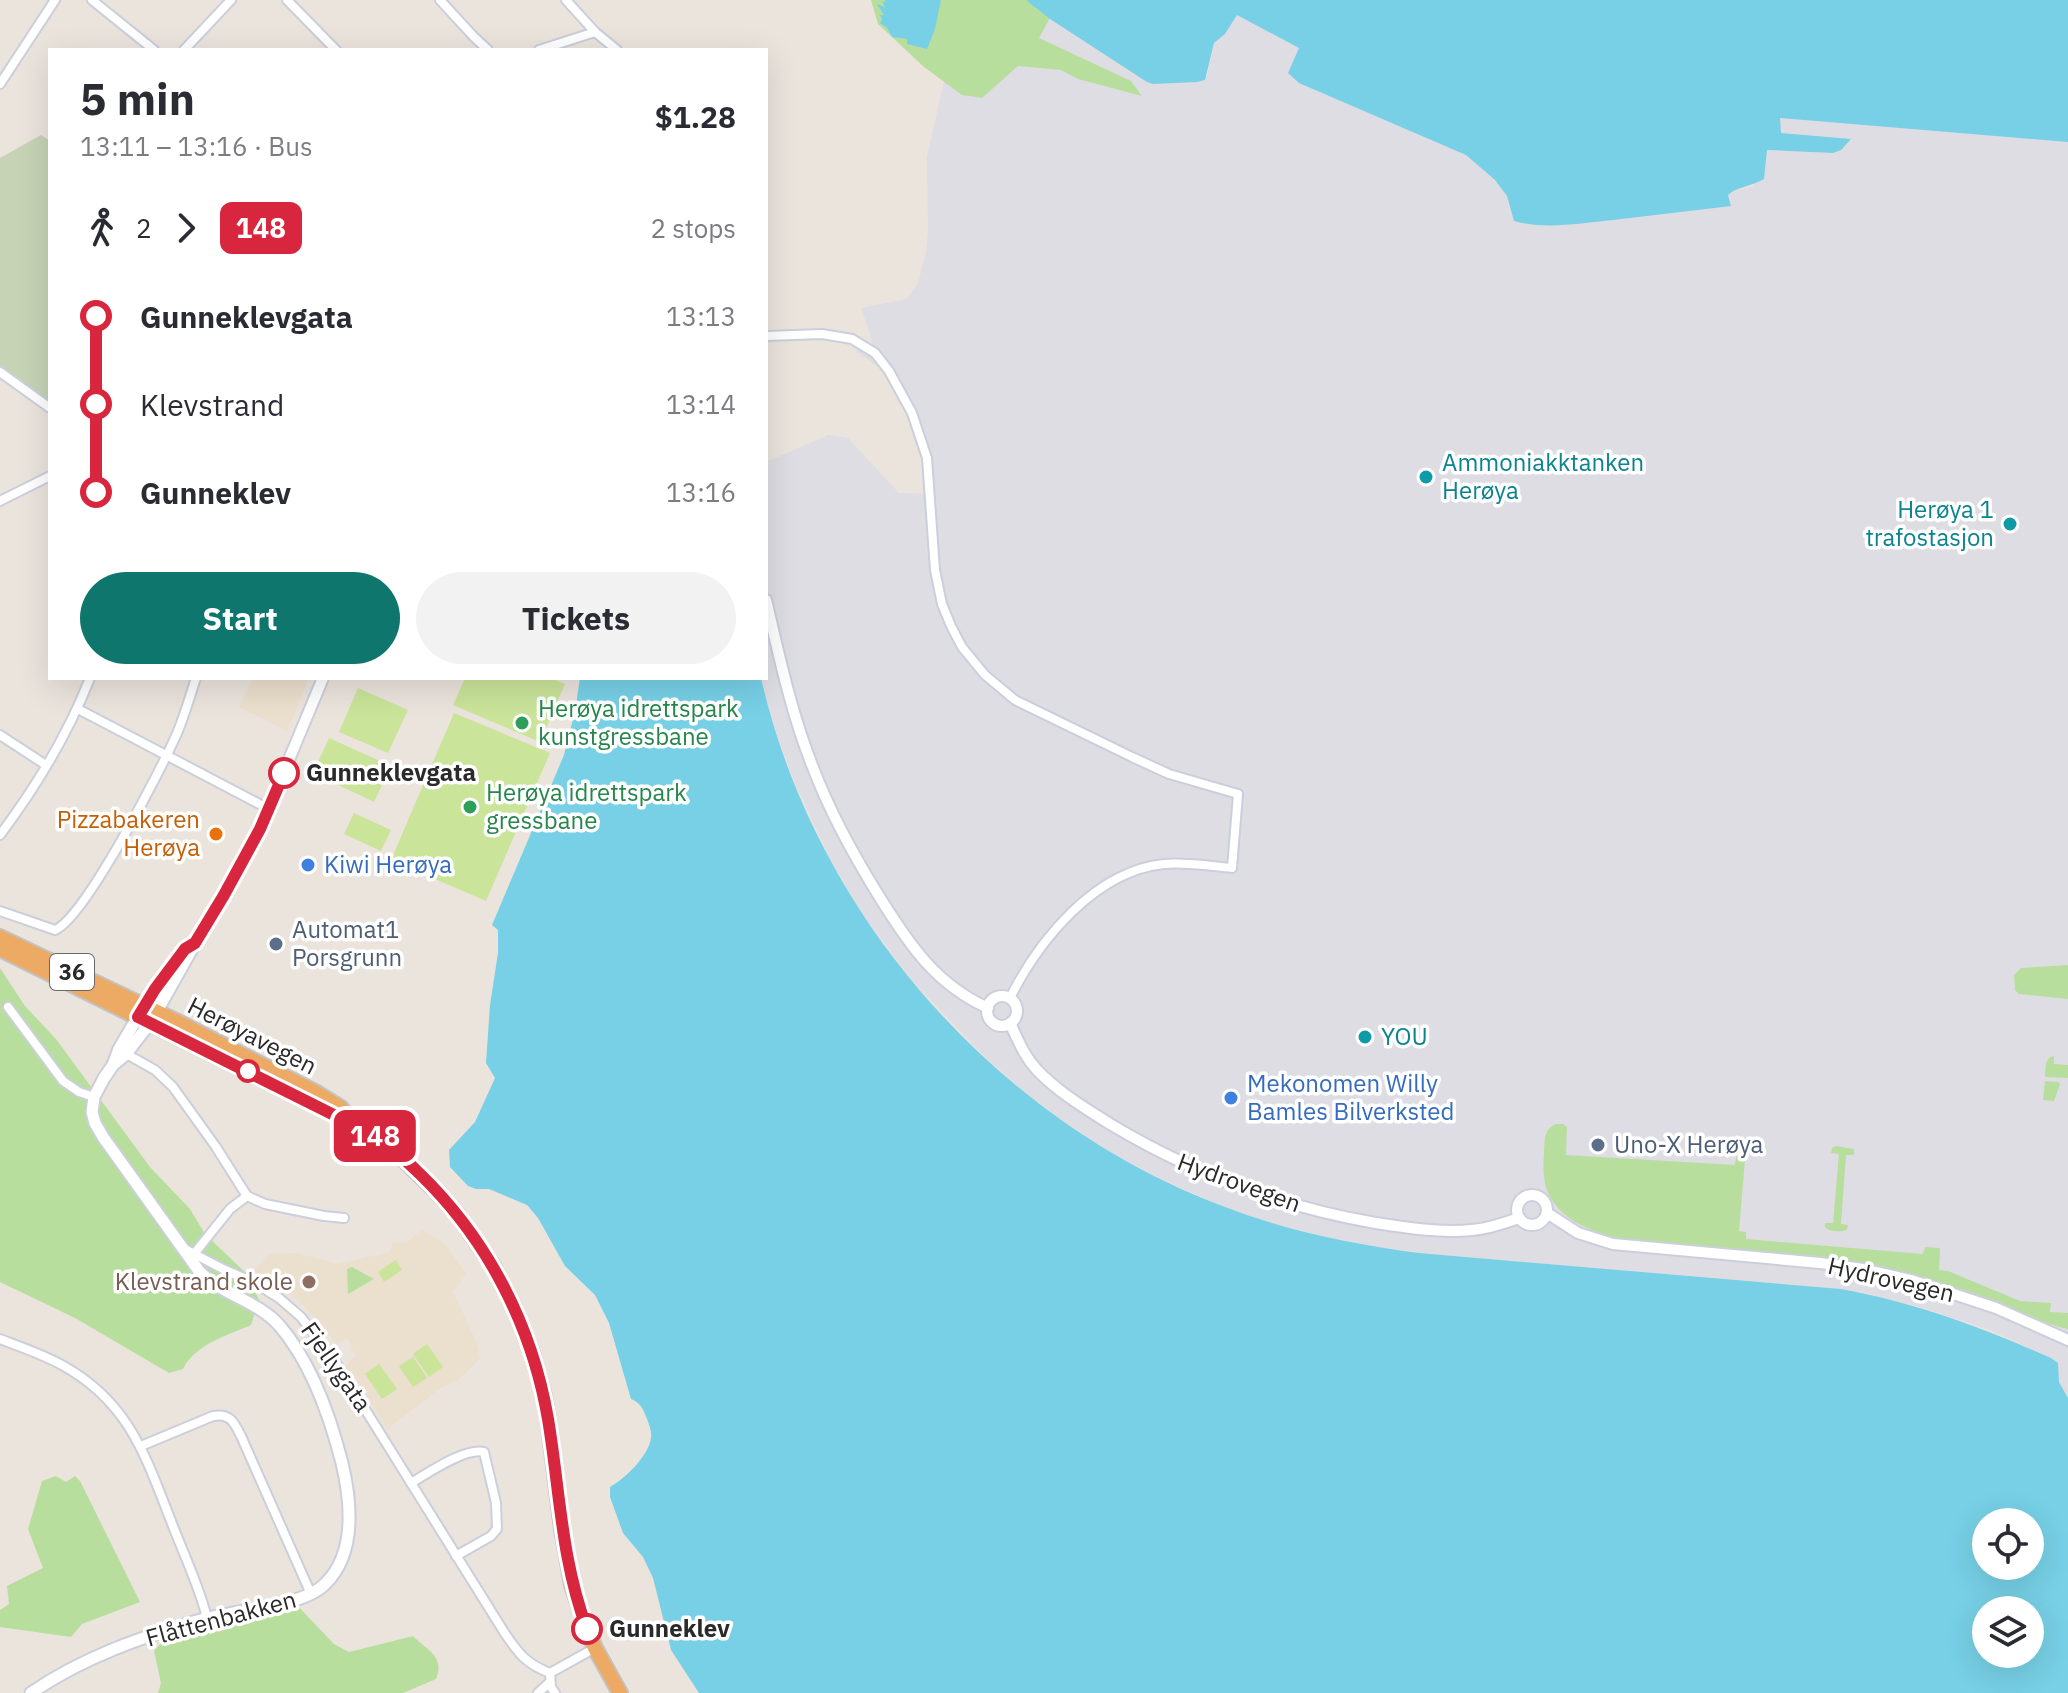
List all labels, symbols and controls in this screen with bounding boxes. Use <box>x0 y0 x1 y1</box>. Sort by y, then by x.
text: 5 min <box>80 70 195 127</box>
text: $1.28 <box>655 97 736 136</box>
text: 13:11 – 13:16 · Bus <box>80 129 313 163</box>
icon: walk <box>80 206 124 250</box>
icon: forward <box>164 206 208 250</box>
text: 148 <box>236 209 286 246</box>
text: 2 <box>136 211 152 245</box>
text: 2 stops <box>650 211 736 245</box>
text: Gunneklevgata <box>140 297 353 336</box>
text: 13:13 <box>666 299 736 333</box>
text: Klevstrand <box>140 385 284 424</box>
text: 13:14 <box>666 387 736 421</box>
place label: Ammoniakktanken Herøya <box>1442 446 1644 506</box>
marker: Ammoniakktanken Herøya <box>1417 468 1435 486</box>
text: Gunneklev <box>140 473 291 512</box>
text: 13:16 <box>666 475 736 509</box>
place label: Herøya 1 trafostasjon <box>1865 493 1994 553</box>
marker: Herøya 1 trafostasjon <box>2001 515 2019 533</box>
button: Start <box>80 572 400 664</box>
button: Tickets <box>416 572 736 664</box>
place label: Herøya idrettspark kunstgressbane <box>538 692 739 752</box>
marker: Herøya idrettspark kunstgressbane <box>513 714 531 732</box>
place label: Gunneklevgata <box>306 756 476 788</box>
marker: Gunneklevgata <box>269 758 299 788</box>
place label: Herøya idrettspark gressbane <box>486 776 687 836</box>
marker: Herøya idrettspark gressbane <box>461 798 479 816</box>
place label: Pizzabakeren Herøya <box>57 803 200 863</box>
marker: Pizzabakeren Herøya <box>207 825 225 843</box>
place label: Kiwi Herøya <box>324 848 452 880</box>
marker: Kiwi Herøya <box>299 856 317 874</box>
place label: Automat1 Porsgrunn <box>292 913 402 973</box>
marker: Automat1 Porsgrunn <box>267 935 285 953</box>
road number: 36 <box>50 954 94 990</box>
street label: Herøyavegen <box>182 989 322 1081</box>
place label: YOU <box>1381 1020 1428 1052</box>
marker: YOU <box>1356 1028 1374 1046</box>
unlabelled marker <box>237 1060 259 1082</box>
place label: Mekonomen Willy Bamles Bilverksted <box>1247 1067 1454 1127</box>
marker: Mekonomen Willy Bamles Bilverksted <box>1222 1089 1240 1107</box>
line badge: 148 <box>329 1110 421 1162</box>
text: 148 <box>350 1117 400 1154</box>
place label: Uno-X Herøya <box>1614 1128 1764 1160</box>
marker: Uno-X Herøya <box>1589 1136 1607 1154</box>
street label: Hydrovegen <box>1173 1145 1305 1219</box>
street label: Hydrovegen <box>1825 1249 1958 1309</box>
place label: Klevstrand skole <box>115 1265 293 1297</box>
marker: Klevstrand skole <box>300 1273 318 1291</box>
street label: Fjellygata <box>294 1315 380 1418</box>
map controls <box>1972 1508 2044 1668</box>
button: locate <box>1972 1508 2044 1580</box>
street label: Flåttenbakken <box>142 1583 300 1653</box>
button: layers <box>1972 1596 2044 1668</box>
place label: Gunneklev <box>609 1612 730 1644</box>
marker: Gunneklev <box>572 1614 602 1644</box>

